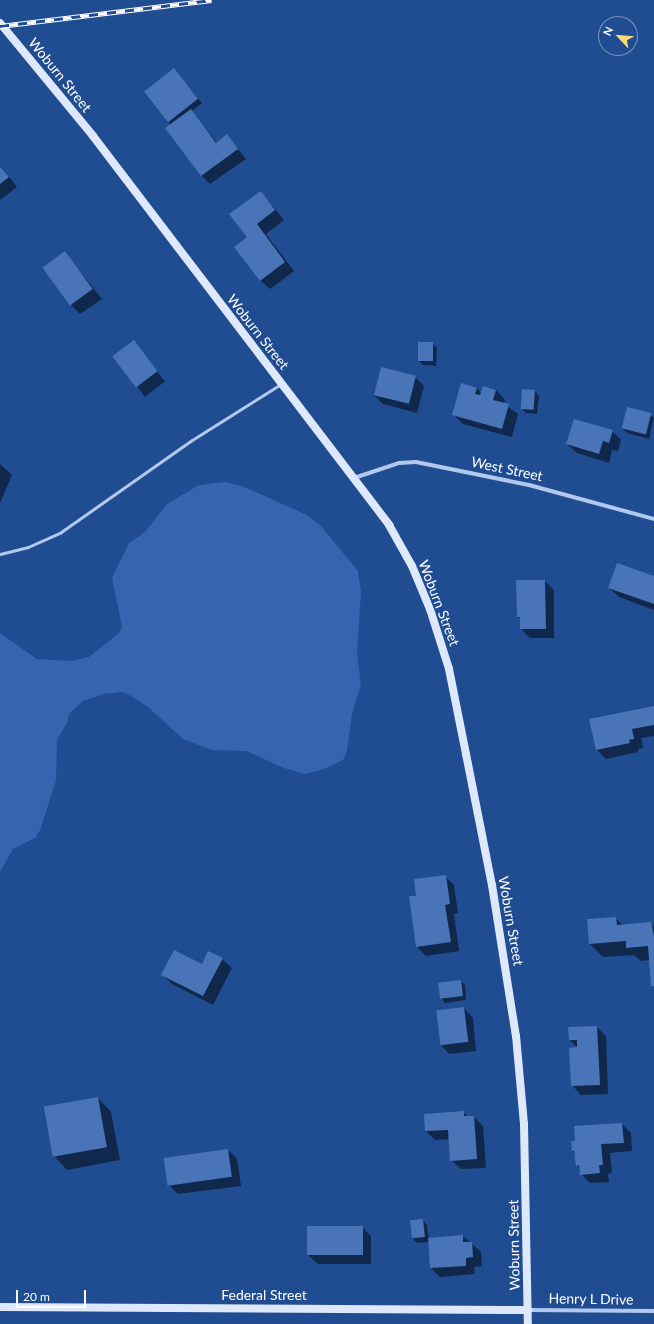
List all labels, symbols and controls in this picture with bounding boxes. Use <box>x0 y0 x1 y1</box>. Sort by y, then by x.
north arrow <box>598 16 638 56</box>
text: N <box>600 24 615 38</box>
street label: Woburn Street <box>25 34 95 116</box>
street label: Woburn Street <box>223 291 293 373</box>
street label: West Street <box>470 453 544 485</box>
street label: Woburn Street <box>415 558 463 648</box>
street label: Woburn Street <box>495 875 527 967</box>
street label: Woburn Street <box>505 1200 523 1290</box>
scale bar <box>18 1282 88 1308</box>
street label: Federal Street <box>221 1287 307 1303</box>
text: 20 m <box>23 1289 50 1304</box>
street label: Henry L Drive <box>548 1290 634 1308</box>

